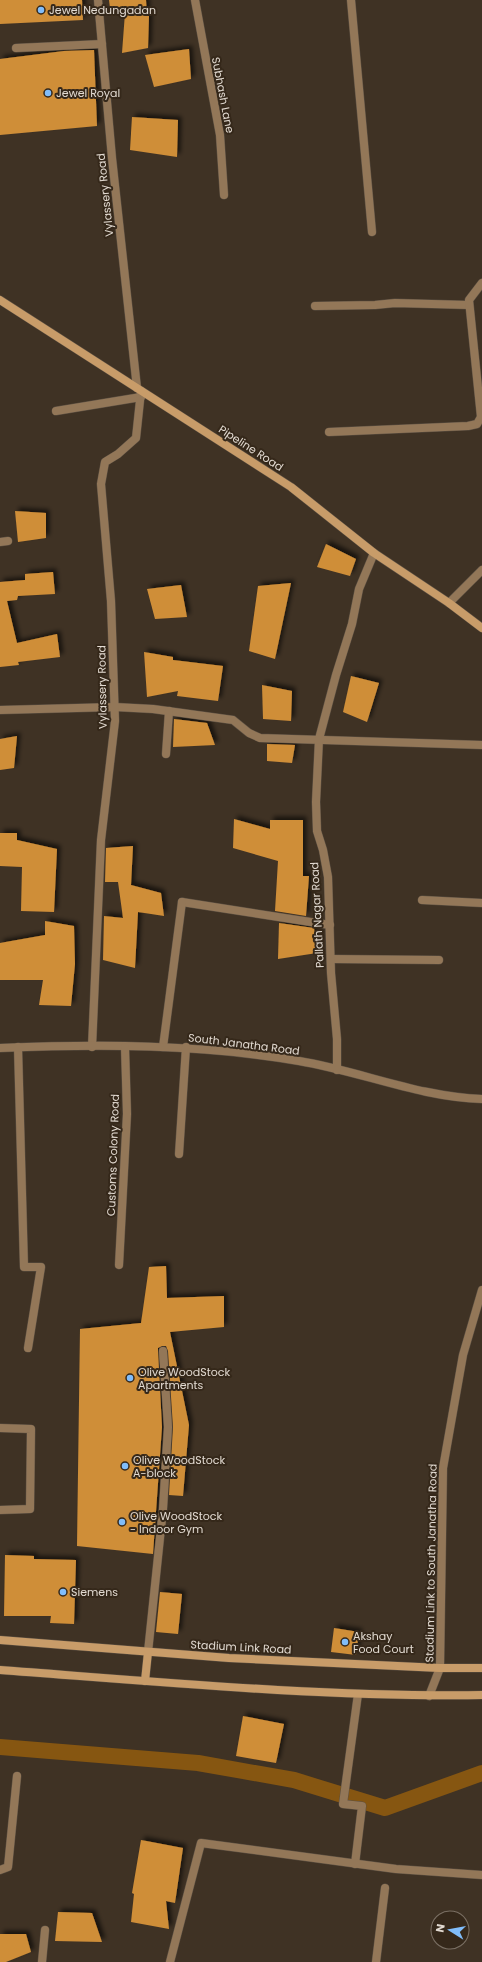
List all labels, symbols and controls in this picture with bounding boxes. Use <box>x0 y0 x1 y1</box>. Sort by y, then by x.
place label: Jewel Nedungadan <box>49 2 156 18</box>
marker: Jewel Nedungadan <box>36 5 46 15</box>
street label: Subhash Lane <box>208 56 238 135</box>
place label: Jewel Royal <box>56 85 120 101</box>
marker: Jewel Royal <box>43 88 53 98</box>
street label: Vylassery Road <box>93 152 117 238</box>
street label: Pipeline Road <box>216 421 286 475</box>
street label: Vylassery Road <box>93 645 111 729</box>
street label: Pallath Nagar Road <box>306 861 328 969</box>
street label: South Janatha Road <box>187 1029 301 1059</box>
street label: Customs Colony Road <box>103 1094 123 1216</box>
place label: Olive WoodStock Apartments <box>138 1364 230 1393</box>
marker: Olive WoodStock Apartments <box>125 1373 135 1383</box>
place label: Olive WoodStock A-block <box>133 1452 225 1481</box>
marker: Olive WoodStock A-block <box>120 1461 130 1471</box>
street label: Stadium Link to South Janatha Road <box>421 1464 441 1662</box>
place label: Olive WoodStock - Indoor Gym <box>130 1508 222 1537</box>
marker: Olive WoodStock - Indoor Gym <box>117 1517 127 1527</box>
place label: Siemens <box>71 1584 118 1600</box>
marker: Siemens <box>58 1587 68 1597</box>
place label: Akshay Food Court <box>353 1628 414 1657</box>
street label: Stadium Link Road <box>190 1636 292 1658</box>
marker: Akshay Food Court <box>340 1637 350 1647</box>
north arrow <box>430 1910 470 1950</box>
text: N <box>432 1923 449 1934</box>

